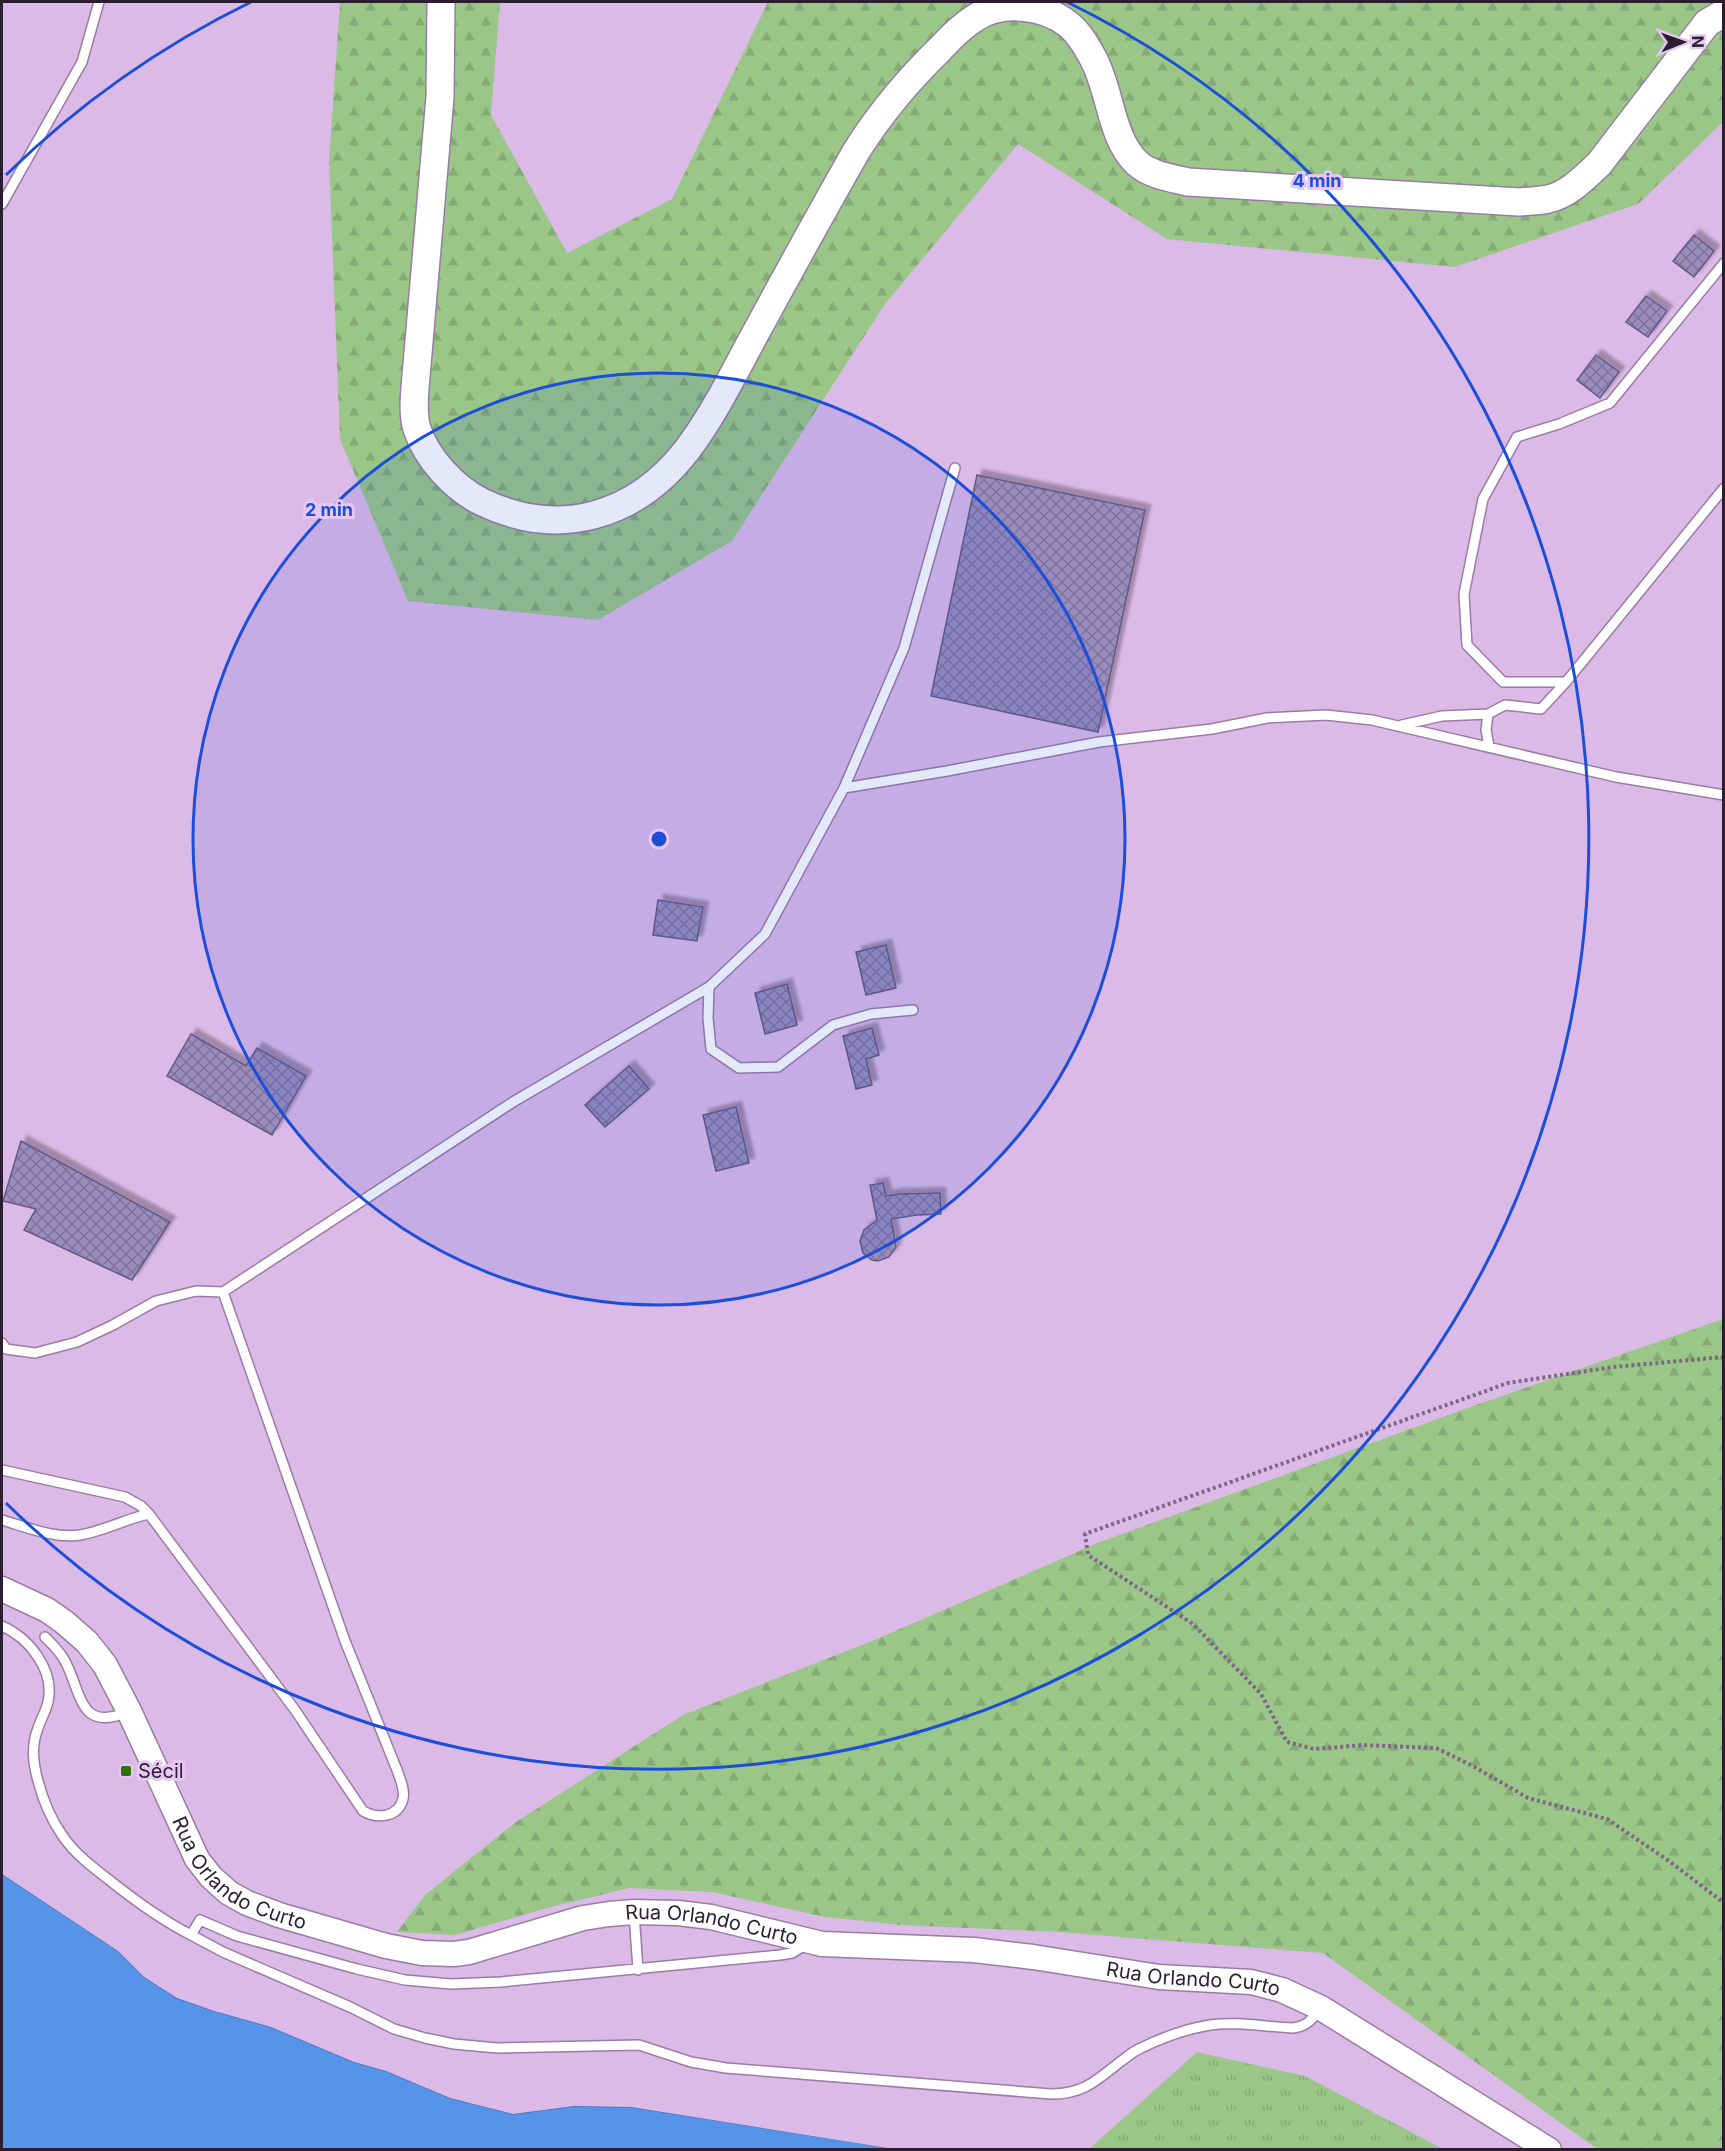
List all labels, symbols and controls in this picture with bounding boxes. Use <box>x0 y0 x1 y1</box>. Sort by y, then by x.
north arrow <box>1653 12 1713 72</box>
text: N <box>1688 35 1708 48</box>
text: 4 min <box>1293 170 1341 191</box>
text: 2 min <box>305 499 353 520</box>
centre of rings <box>649 829 669 849</box>
place label: Sécil <box>138 1759 184 1783</box>
marker: Sécil <box>119 1764 133 1778</box>
street label: Rua Orlando Curto <box>167 1813 309 1934</box>
street label: Rua Orlando Curto <box>624 1900 800 1950</box>
street label: Rua Orlando Curto <box>1104 1957 1283 2001</box>

